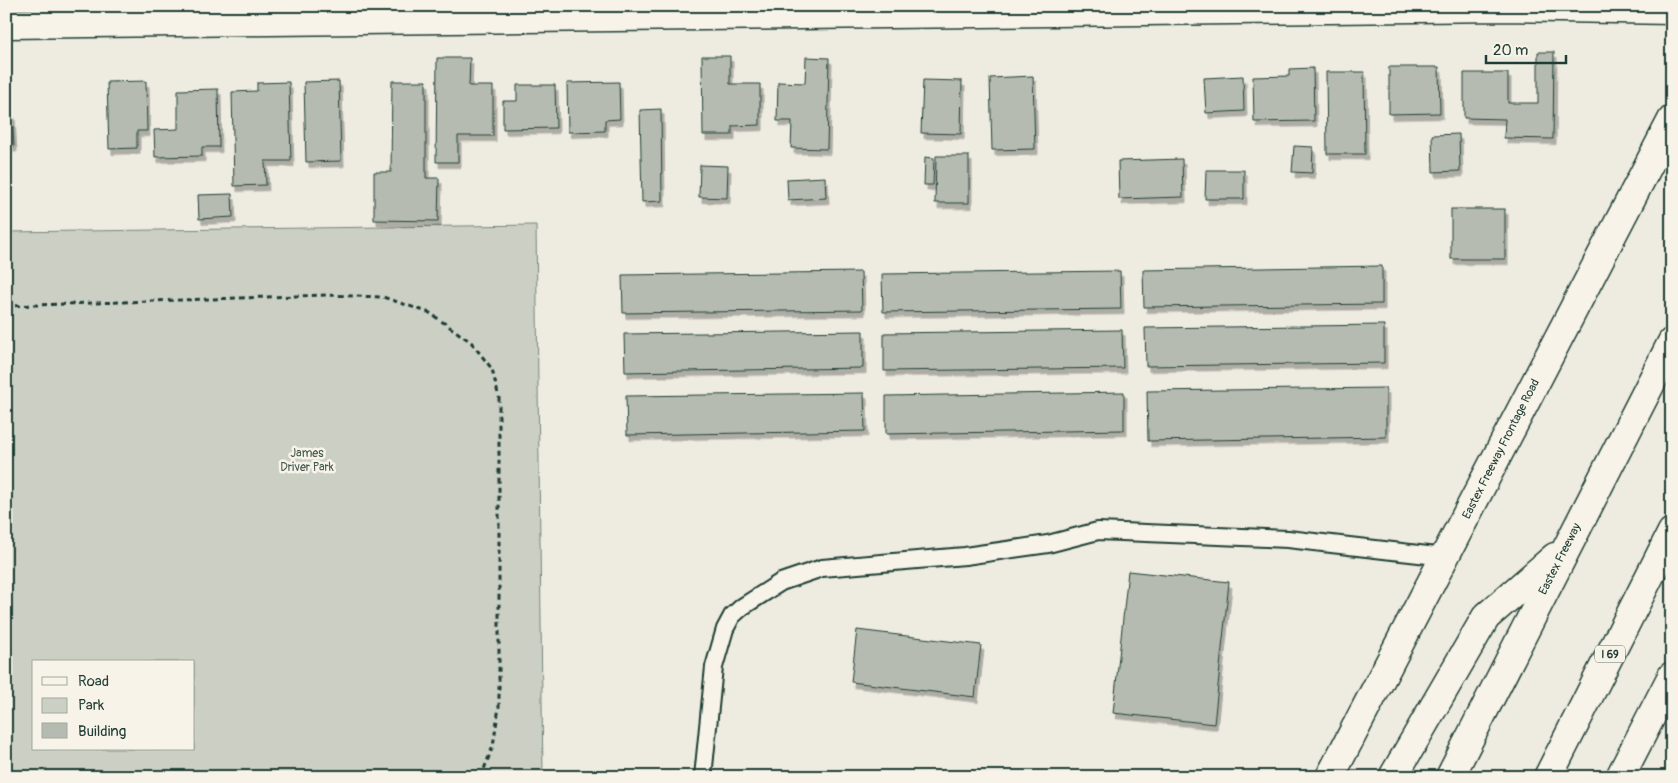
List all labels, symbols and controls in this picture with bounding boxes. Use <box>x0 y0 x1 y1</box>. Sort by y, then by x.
scale bar <box>1486 32 1566 64</box>
text: 20 m <box>1493 41 1528 60</box>
street label: Eastex Freeway Frontage Road <box>1459 376 1543 522</box>
park label: James Driver Park <box>280 446 334 475</box>
street label: Eastex Freeway <box>1536 521 1584 597</box>
road number: I 69 <box>1595 646 1625 662</box>
legend <box>32 660 195 750</box>
text: Road <box>78 672 109 691</box>
text: Park <box>78 696 105 715</box>
text: Building <box>78 722 126 741</box>

